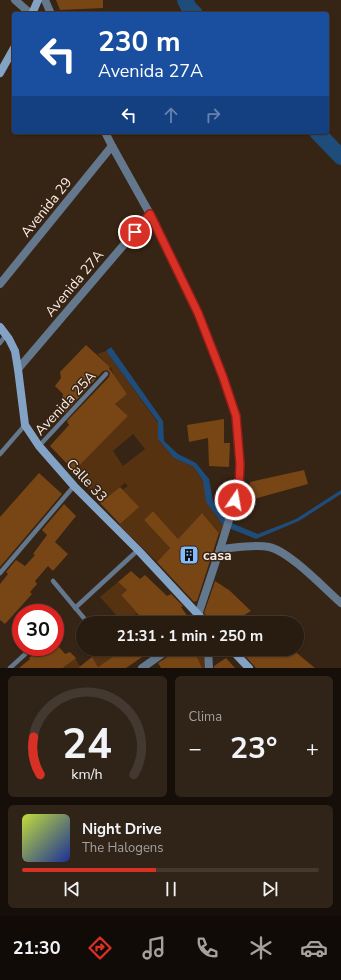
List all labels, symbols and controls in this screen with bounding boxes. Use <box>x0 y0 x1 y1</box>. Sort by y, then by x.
text: 230 m <box>98 23 181 61</box>
icon: left <box>32 28 84 80</box>
text: Avenida 27A <box>98 59 203 83</box>
icon: left <box>118 104 140 126</box>
icon: ahead <box>160 104 182 126</box>
icon: right <box>202 104 224 126</box>
street label: Avenida 29 <box>16 174 76 241</box>
pin <box>118 215 152 249</box>
icon: arrive <box>124 221 146 243</box>
street label: Avenida 27A <box>41 246 108 321</box>
street label: Avenida 25A <box>31 367 100 440</box>
street label: Calle 33 <box>62 455 112 506</box>
position arrow <box>214 479 256 521</box>
building icon: casa <box>178 544 200 566</box>
place label: casa <box>203 546 232 565</box>
speed limit sign: 30 <box>12 604 64 656</box>
text: 21:31 · 1 min · 250 m <box>117 626 263 646</box>
text: Clima <box>189 708 222 726</box>
text: 24 <box>62 715 112 772</box>
text: 23° <box>230 728 277 769</box>
text: − <box>189 734 202 764</box>
text: + <box>306 734 319 764</box>
text: km/h <box>72 764 103 783</box>
text: Night Drive <box>82 819 162 839</box>
text: The Halogens <box>82 839 163 857</box>
icon: previous <box>61 878 83 900</box>
icon: pause <box>160 878 182 900</box>
icon: next <box>259 878 281 900</box>
icon: directions <box>86 934 114 962</box>
icon: music <box>140 934 168 962</box>
icon: phone <box>193 934 221 962</box>
icon: climate <box>247 934 275 962</box>
icon: car <box>300 934 328 962</box>
text: 21:30 <box>13 936 60 960</box>

